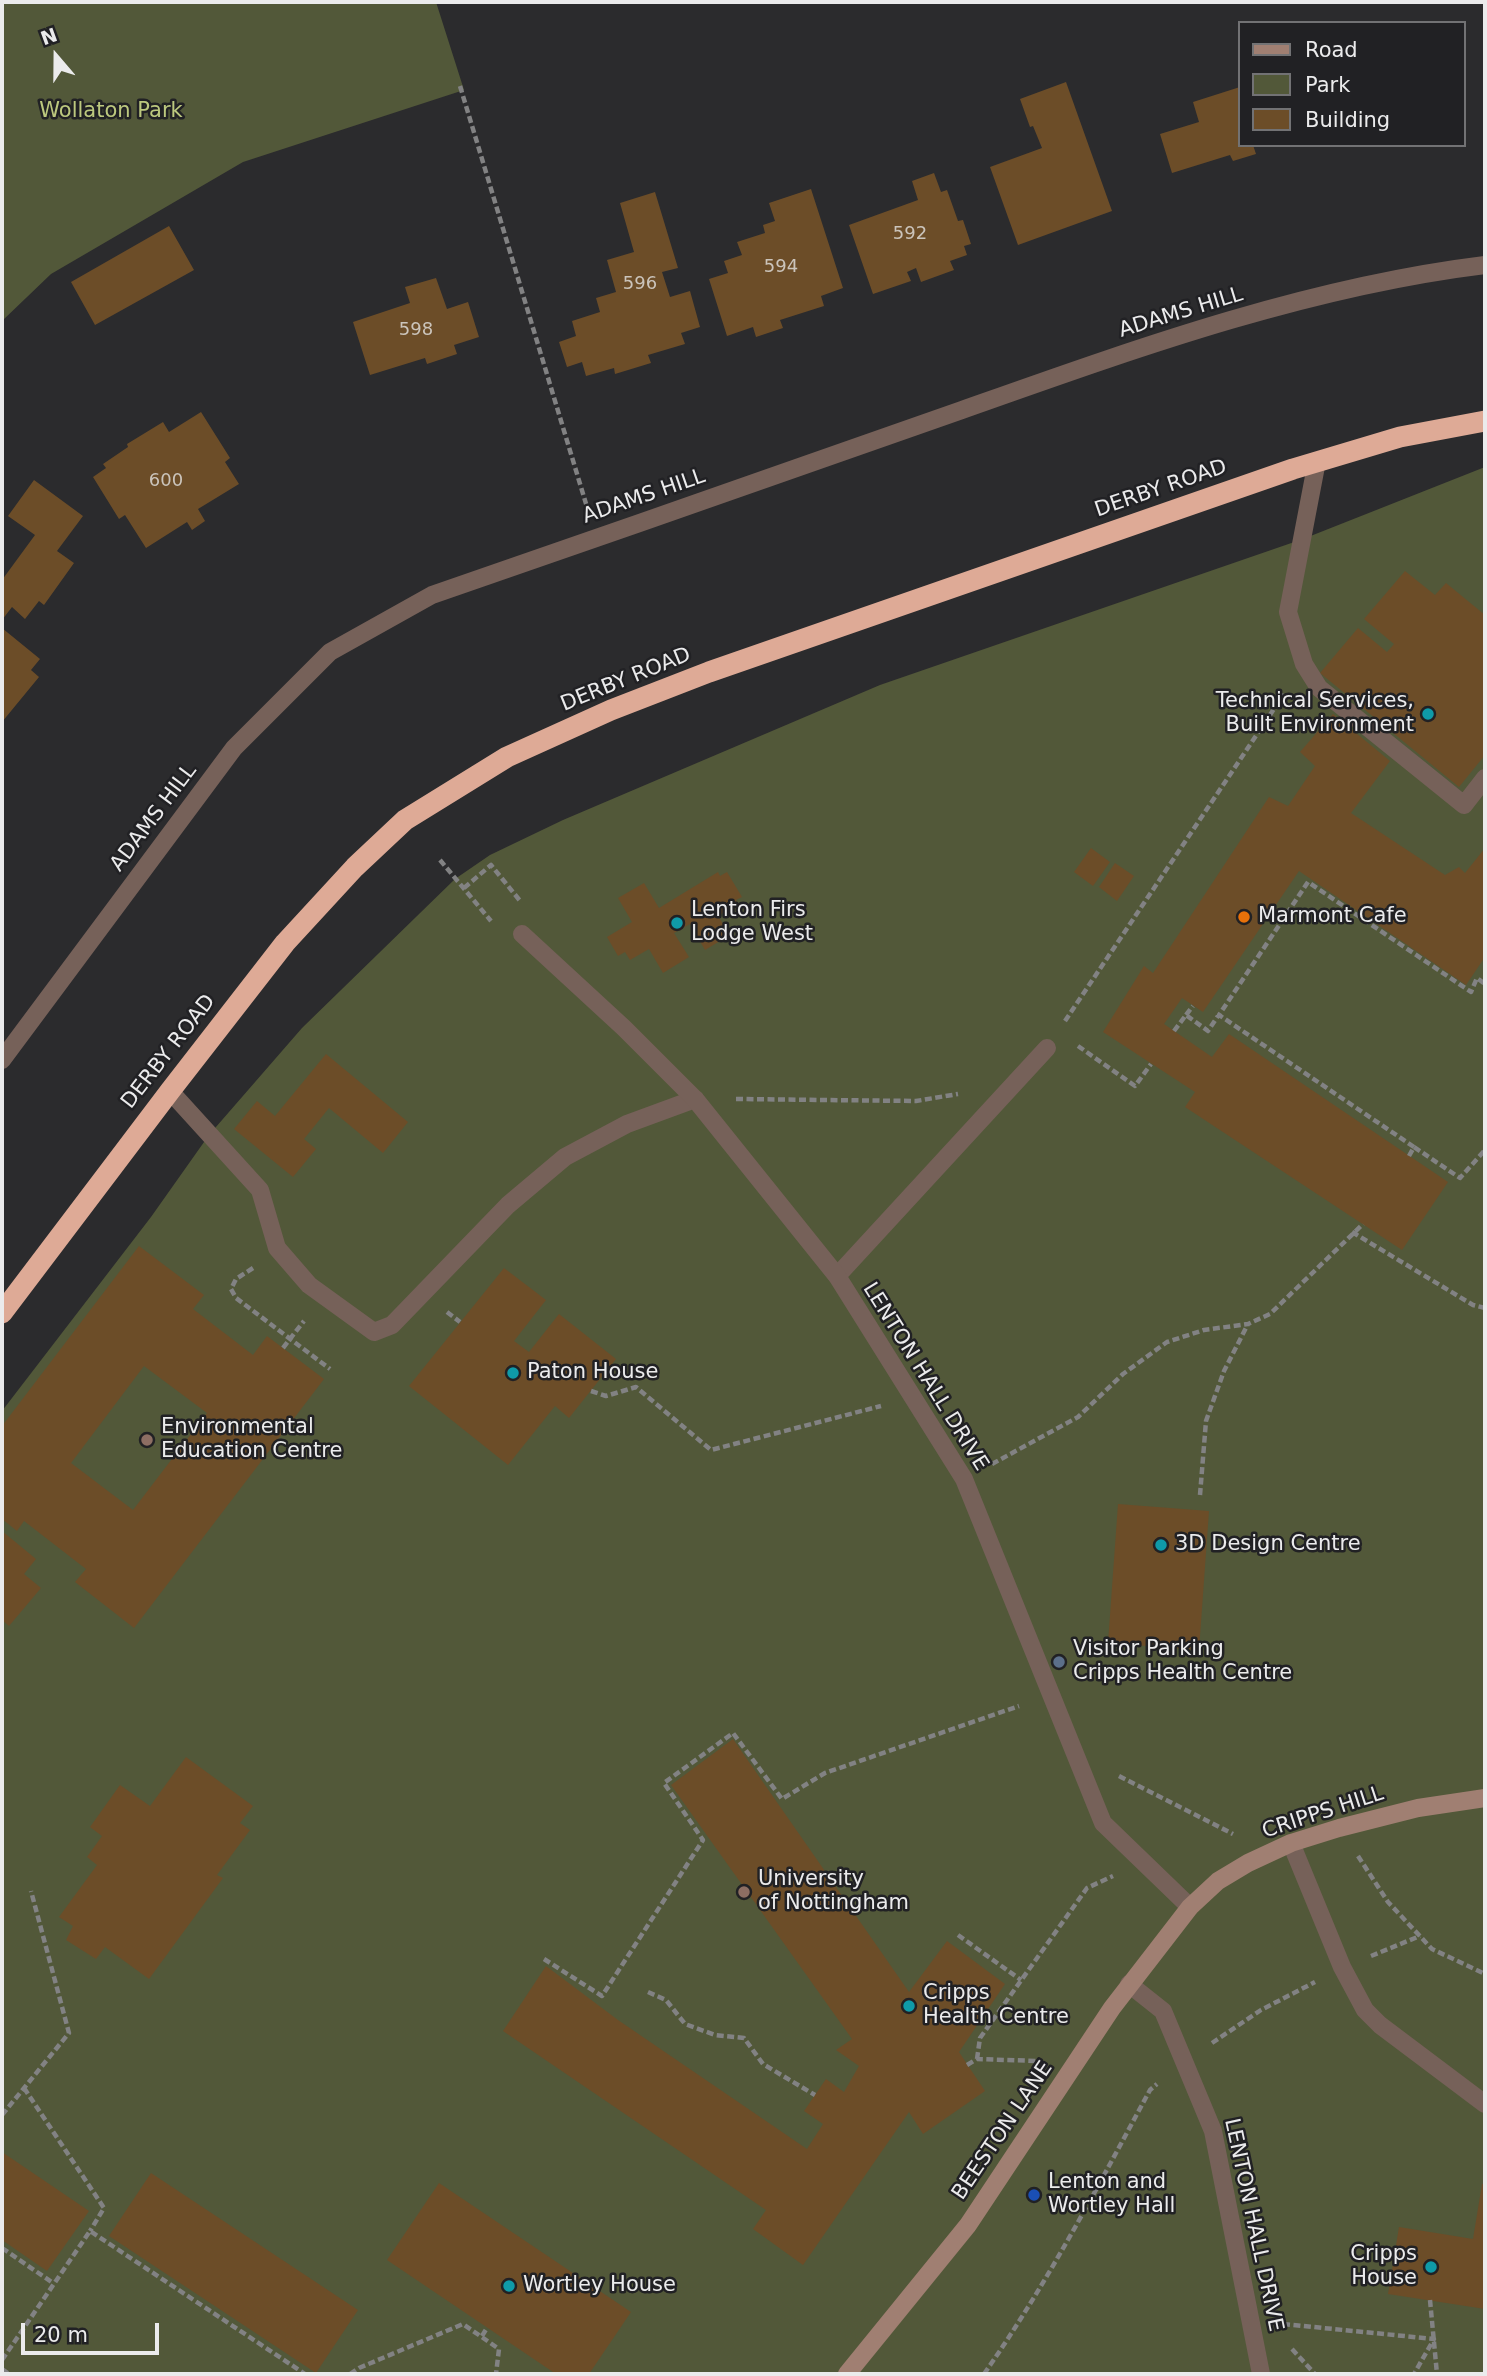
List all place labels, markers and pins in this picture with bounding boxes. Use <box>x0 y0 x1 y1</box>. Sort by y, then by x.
place label: Technical Services, Built Environment <box>1216 689 1414 739</box>
marker: Technical Services, Built Environment <box>1420 706 1436 722</box>
place label: Lenton Firs Lodge West <box>691 898 813 948</box>
place label: Marmont Cafe <box>1258 904 1407 930</box>
marker: Marmont Cafe <box>1236 909 1252 925</box>
marker: Lenton Firs Lodge West <box>669 915 685 931</box>
place label: Paton House <box>527 1360 658 1386</box>
marker: Paton House <box>505 1365 521 1381</box>
place label: Environmental Education Centre <box>161 1415 342 1465</box>
marker: Environmental Education Centre <box>139 1432 155 1448</box>
place label: 3D Design Centre <box>1175 1532 1361 1558</box>
marker: 3D Design Centre <box>1153 1537 1169 1553</box>
place label: Visitor Parking Cripps Health Centre <box>1073 1637 1292 1687</box>
marker: Visitor Parking Cripps Health Centre <box>1051 1654 1067 1670</box>
place label: University of Nottingham <box>758 1867 909 1917</box>
marker: University of Nottingham <box>736 1884 752 1900</box>
place label: Cripps Health Centre <box>923 1981 1069 2031</box>
marker: Cripps Health Centre <box>901 1998 917 2014</box>
place label: Lenton and Wortley Hall <box>1048 2170 1175 2220</box>
marker: Lenton and Wortley Hall <box>1026 2187 1042 2203</box>
place label: Cripps House <box>1350 2242 1417 2292</box>
marker: Cripps House <box>1423 2259 1439 2275</box>
place label: Wortley House <box>523 2273 676 2299</box>
marker: Wortley House <box>501 2278 517 2294</box>

